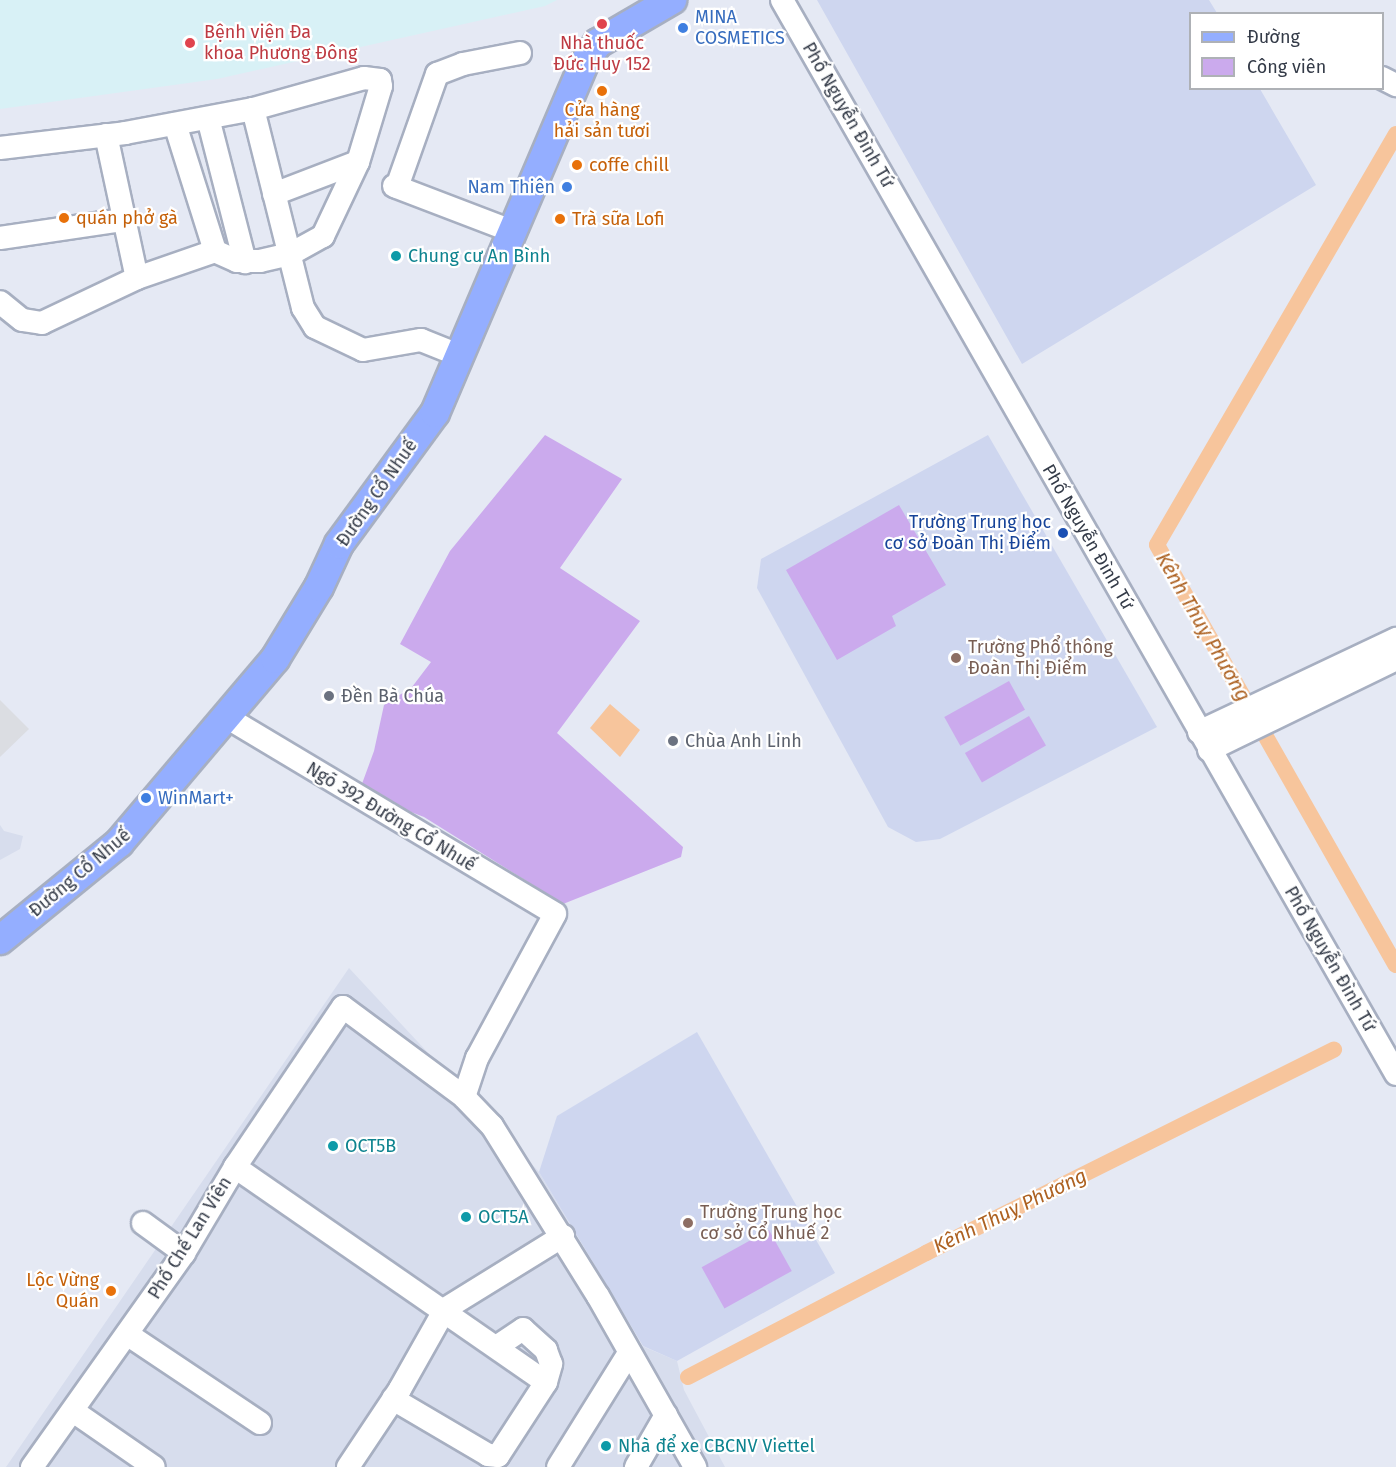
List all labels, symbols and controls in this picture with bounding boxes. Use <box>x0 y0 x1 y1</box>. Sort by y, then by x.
place label: MINA COSMETICS <box>695 7 785 50</box>
legend <box>1189 12 1384 90</box>
marker: Nhà thuốc Đức Huy 152 <box>595 17 609 31</box>
marker: MINA COSMETICS <box>676 21 690 35</box>
place label: Bệnh viện Đa khoa Phương Đông <box>204 22 357 64</box>
text: Đường <box>1247 26 1300 48</box>
place label: Nhà thuốc Đức Huy 152 <box>553 33 651 76</box>
marker: Bệnh viện Đa khoa Phương Đông <box>181 34 199 52</box>
street label: Phố Nguyễn Đình Tứ <box>798 39 898 191</box>
text: Công viên <box>1247 56 1326 78</box>
marker: Cửa hàng hải sản tươi <box>595 84 609 98</box>
place label: Cửa hàng hải sản tươi <box>554 100 650 142</box>
place label: coffe chill <box>589 154 669 176</box>
marker: coffe chill <box>570 158 584 172</box>
place label: Nam Thiên <box>467 176 555 198</box>
marker: Nam Thiên <box>560 180 574 194</box>
place label: quán phở gà <box>76 207 178 229</box>
place label: Trà sữa Lofi <box>572 208 665 230</box>
marker: quán phở gà <box>57 211 71 225</box>
marker: Trà sữa Lofi <box>553 212 567 226</box>
place label: Chung cư An Bình <box>408 245 550 267</box>
marker: Chung cư An Bình <box>389 249 403 263</box>
street label: Đường Cổ Nhuế <box>332 435 422 551</box>
street label: Phố Nguyễn Đình Tứ <box>1038 461 1138 613</box>
place label: Trường Trung học cơ sở Đoàn Thị Điểm <box>884 512 1051 554</box>
marker: Trường Trung học cơ sở Đoàn Thị Điểm <box>1056 526 1070 540</box>
water label: Kênh Thuỵ Phương <box>1151 548 1255 706</box>
place label: Trường Phổ thông Đoàn Thị Điểm <box>968 637 1113 680</box>
marker: Trường Phổ thông Đoàn Thị Điểm <box>949 651 963 665</box>
place label: Đền Bà Chúa <box>341 685 444 707</box>
marker: Đền Bà Chúa <box>322 689 336 703</box>
place label: Chùa Anh Linh <box>685 730 802 752</box>
marker: Chùa Anh Linh <box>666 734 680 748</box>
street label: Ngõ 392 Đường Cổ Nhuế <box>302 758 480 876</box>
place label: WinMart+ <box>158 787 234 809</box>
marker: WinMart+ <box>139 791 153 805</box>
street label: Đường Cổ Nhuế <box>25 824 135 922</box>
street label: Phố Nguyễn Đình Tứ <box>1280 883 1380 1035</box>
place label: OCT5B <box>345 1135 396 1157</box>
marker: OCT5B <box>326 1139 340 1153</box>
water label: Kênh Thuỵ Phương <box>929 1163 1091 1259</box>
street label: Phố Chế Lan Viên <box>144 1173 236 1303</box>
place label: Trường Trung học cơ sở Cổ Nhuế 2 <box>700 1202 842 1244</box>
place label: OCT5A <box>478 1206 529 1228</box>
marker: OCT5A <box>459 1210 473 1224</box>
marker: Trường Trung học cơ sở Cổ Nhuế 2 <box>681 1216 695 1230</box>
place label: Lộc Vừng Quán <box>26 1270 99 1312</box>
marker: Lộc Vừng Quán <box>104 1284 118 1298</box>
place label: Nhà để xe CBCNV Viettel <box>618 1435 815 1457</box>
marker: Nhà để xe CBCNV Viettel <box>599 1439 613 1453</box>

